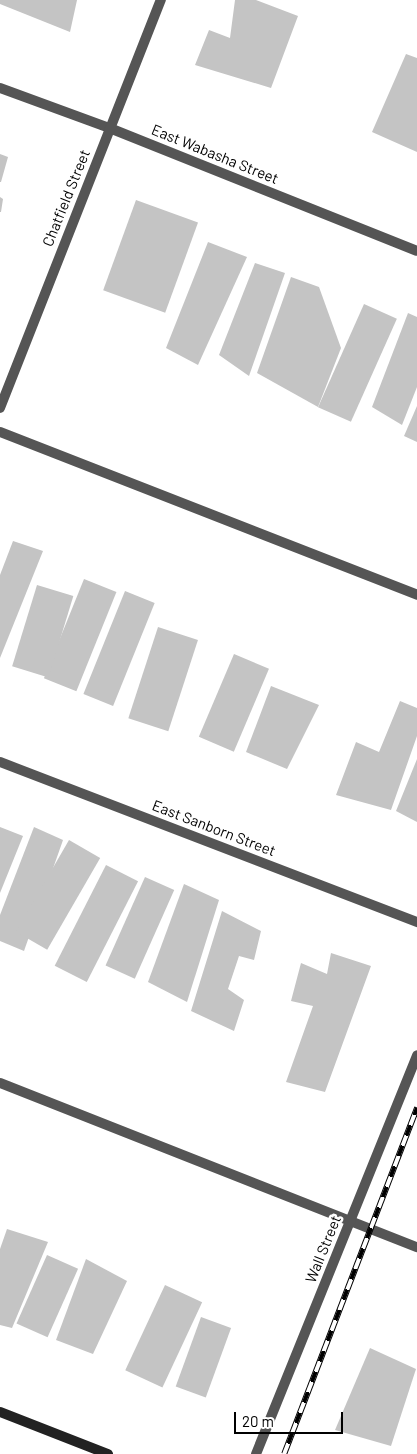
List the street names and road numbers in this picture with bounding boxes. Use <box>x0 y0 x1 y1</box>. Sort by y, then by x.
street label: East Wabasha Street <box>149 120 281 188</box>
street label: Chatfield Street <box>38 147 94 249</box>
street label: East Sanborn Street <box>150 796 278 860</box>
street label: Wall Street <box>301 1213 345 1285</box>

